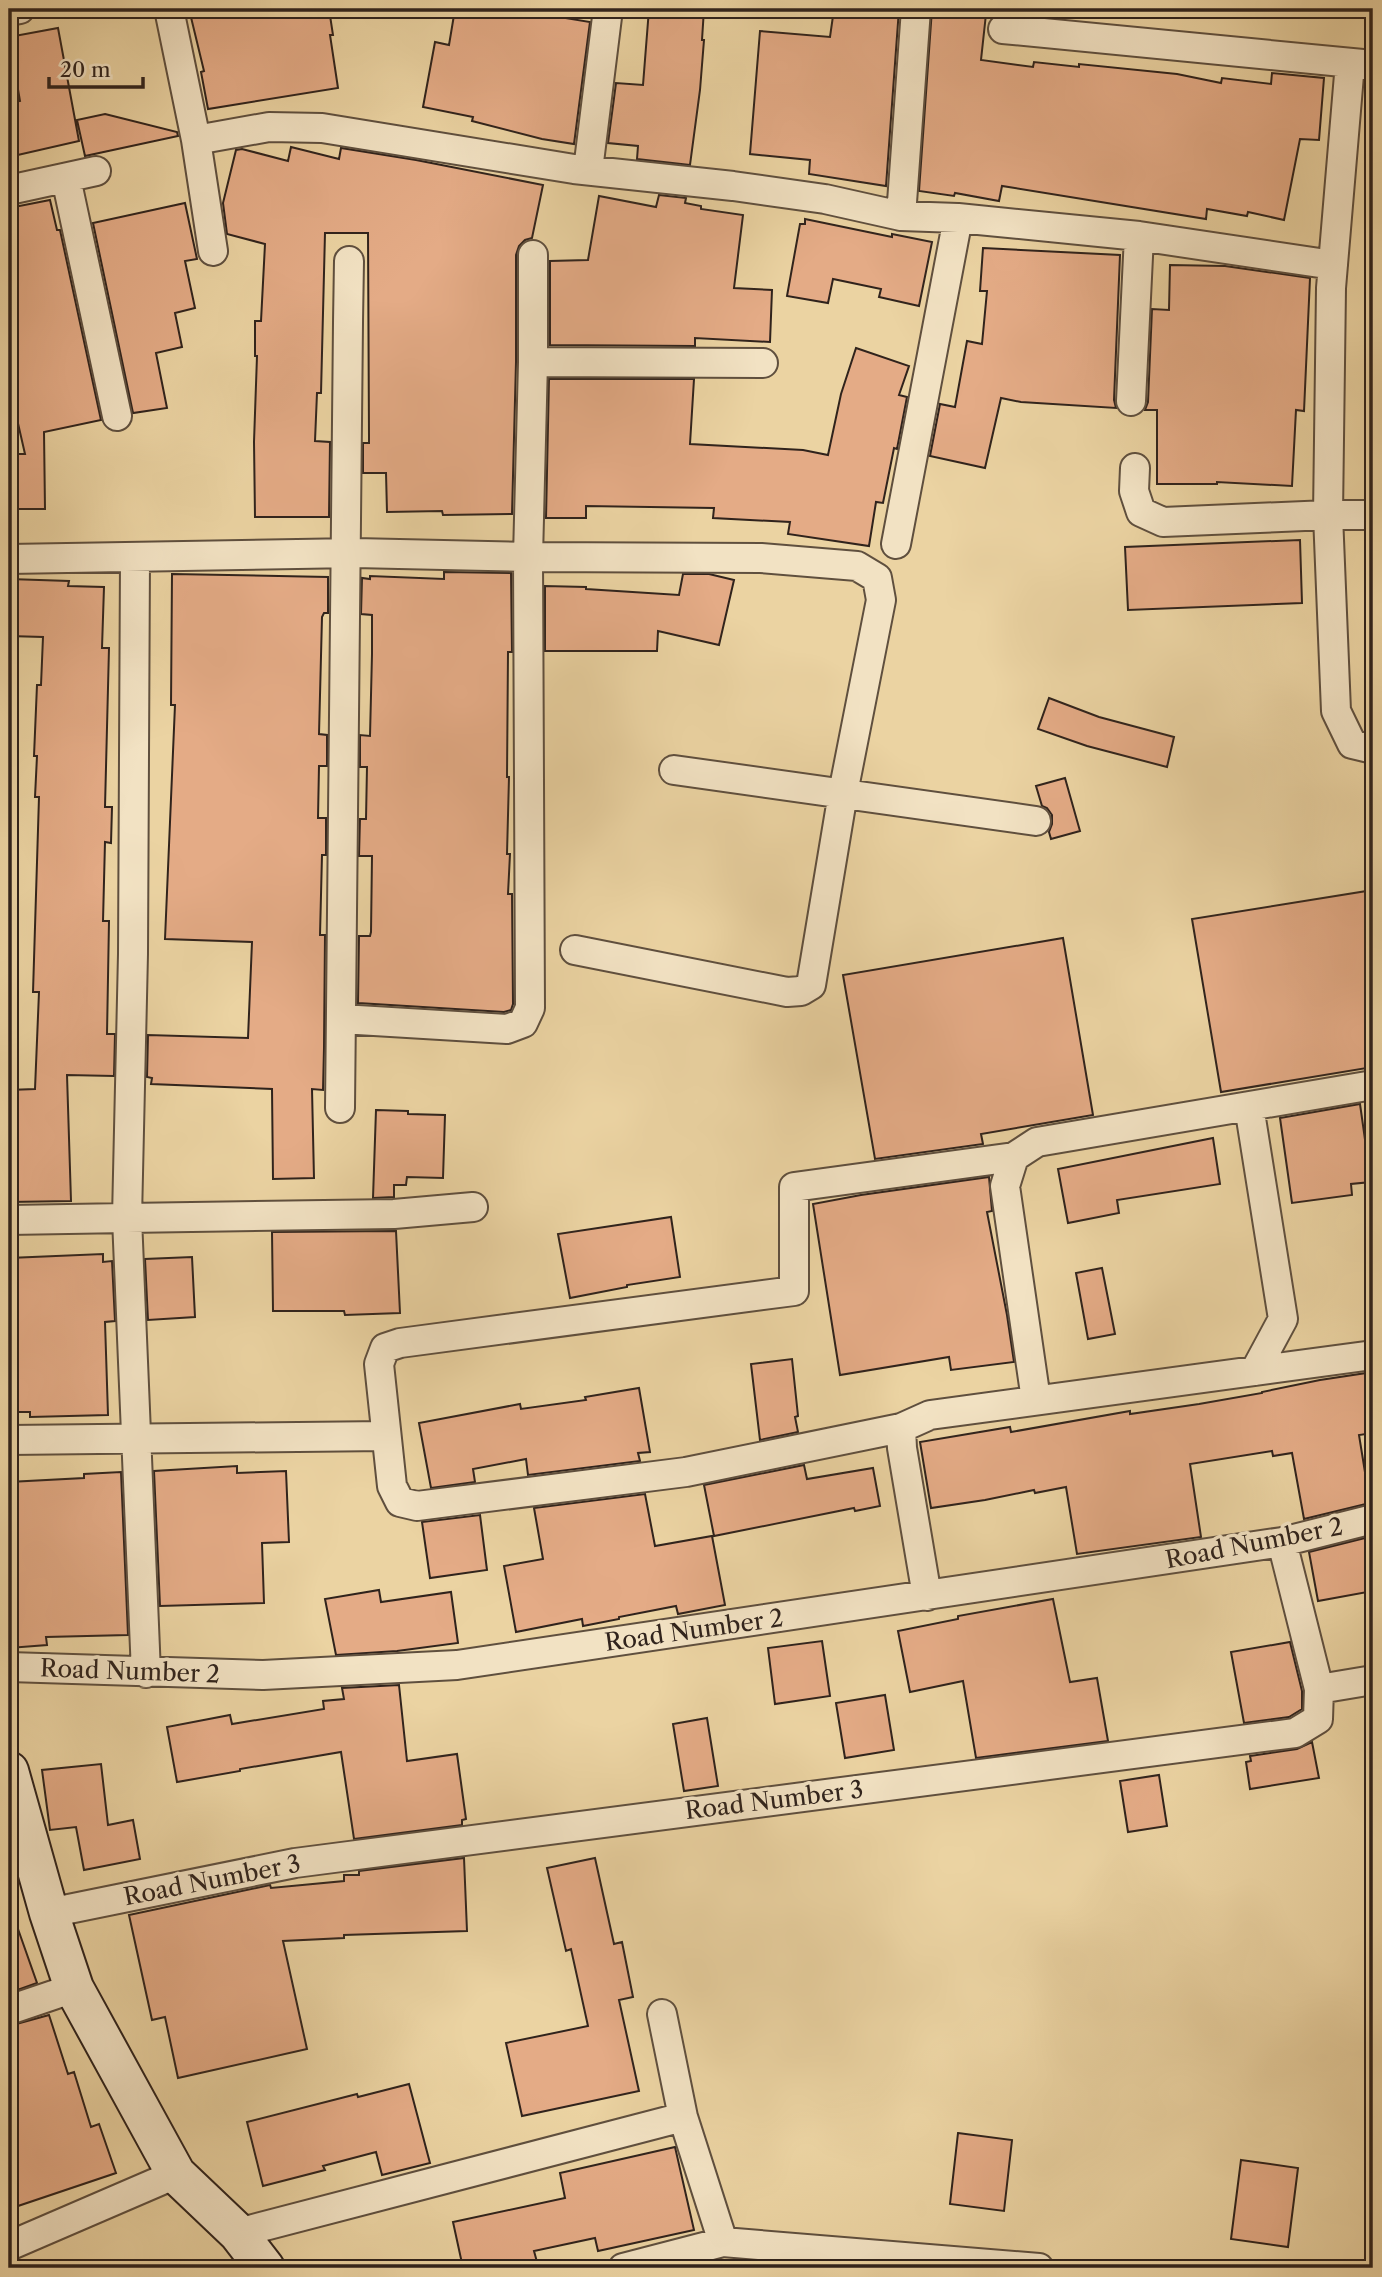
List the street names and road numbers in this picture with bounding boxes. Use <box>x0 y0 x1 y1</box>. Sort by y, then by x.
street label: Road Number 2 <box>1163 1512 1345 1574</box>
street label: Road Number 2 <box>603 1603 785 1657</box>
street label: Road Number 2 <box>40 1653 220 1689</box>
street label: Road Number 3 <box>683 1775 865 1825</box>
street label: Road Number 3 <box>121 1849 303 1911</box>

